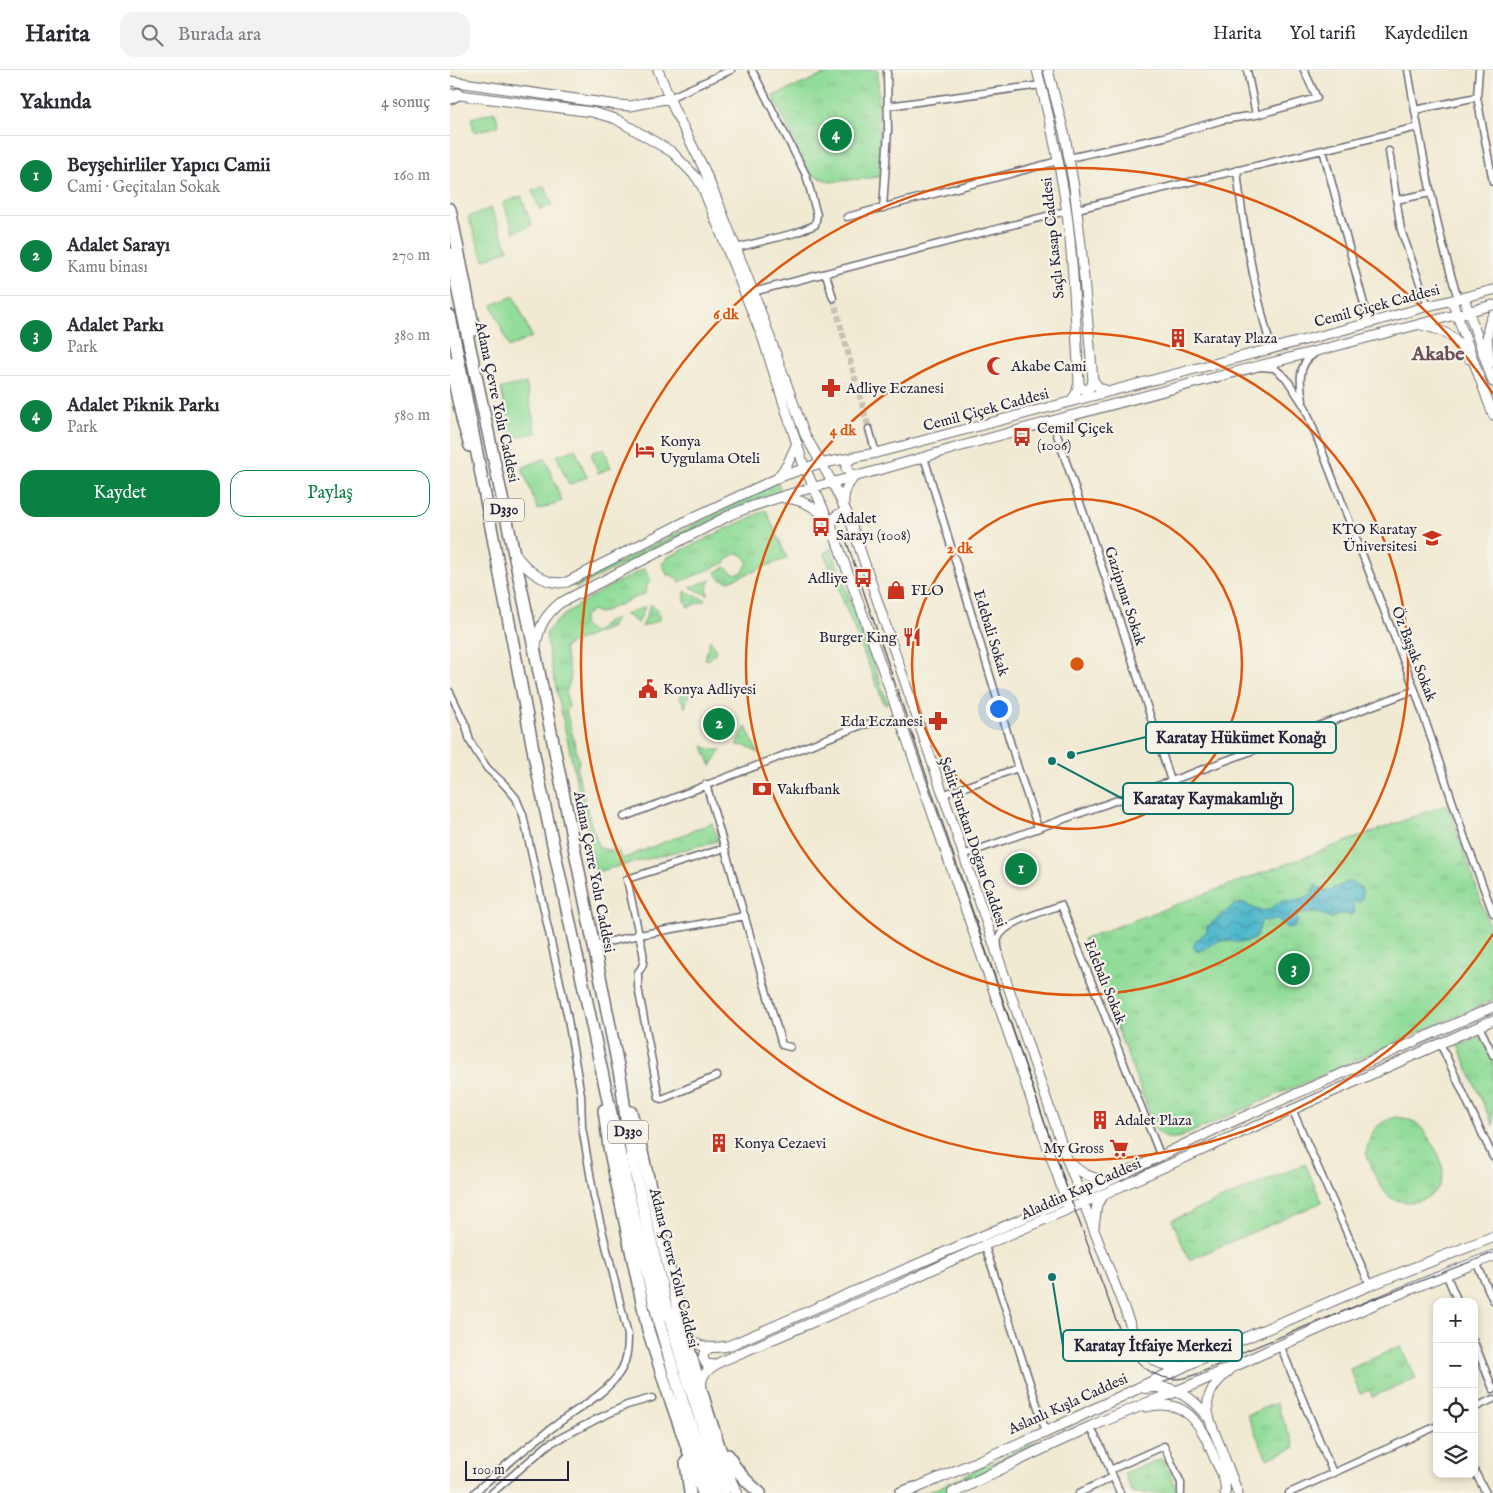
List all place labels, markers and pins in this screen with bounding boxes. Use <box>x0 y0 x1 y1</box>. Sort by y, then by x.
pin: 4 <box>820 116 852 154</box>
building icon: Karatay Plaza <box>1167 327 1189 349</box>
place label: Karatay Plaza <box>1193 329 1278 348</box>
mosque icon: Akabe Cami <box>985 355 1007 377</box>
place label: Akabe Cami <box>1010 357 1087 376</box>
pharmacy icon: Adliye Eczanesi <box>820 377 842 399</box>
place label: Adliye Eczanesi <box>845 379 944 398</box>
place label: Cemil Çiçek (1006) <box>1037 419 1115 455</box>
bus stop icon: Cemil Çiçek (1006) <box>1011 426 1033 448</box>
place label: Konya Uygulama Oteli <box>660 432 760 468</box>
hotel icon: Konya Uygulama Oteli <box>634 439 656 461</box>
place label: Adalet Sarayı (1008) <box>835 509 911 545</box>
bus stop icon: Adalet Sarayı (1008) <box>810 516 832 538</box>
place label: KTO Karatay Üniversitesi <box>1331 520 1418 556</box>
school or university icon: KTO Karatay Üniversitesi <box>1421 527 1443 549</box>
bus stop icon: Adliye <box>852 567 874 589</box>
place label: Adliye <box>807 569 848 588</box>
shop icon: FLO <box>885 579 907 601</box>
place label: FLO <box>911 581 944 600</box>
restaurant icon: Burger King <box>901 626 923 648</box>
place label: Burger King <box>819 628 898 647</box>
centre of rings <box>1068 655 1086 673</box>
public building icon: Konya Adliyesi <box>637 678 659 700</box>
place label: Konya Adliyesi <box>663 680 756 699</box>
pin: 2 <box>703 705 735 743</box>
pharmacy icon: Eda Eczanesi <box>927 710 949 732</box>
place label: Eda Eczanesi <box>840 712 923 731</box>
callout: Karatay Hükümet Konağı <box>1146 722 1336 753</box>
bank icon: Vakıfbank <box>751 778 773 800</box>
place label: Vakıfbank <box>776 780 841 799</box>
callout: Karatay Kaymakamlığı <box>1123 783 1293 814</box>
pin: 1 <box>1005 850 1037 888</box>
pin: 3 <box>1278 950 1310 988</box>
building icon: Adalet Plaza <box>1089 1109 1111 1131</box>
place label: Adalet Plaza <box>1114 1111 1192 1130</box>
building icon: Konya Cezaevi <box>708 1132 730 1154</box>
place label: Konya Cezaevi <box>734 1134 826 1153</box>
supermarket icon: My Gross <box>1108 1137 1130 1159</box>
place label: My Gross <box>1044 1139 1104 1158</box>
callout: Karatay İtfaiye Merkezi <box>1063 1330 1242 1361</box>

